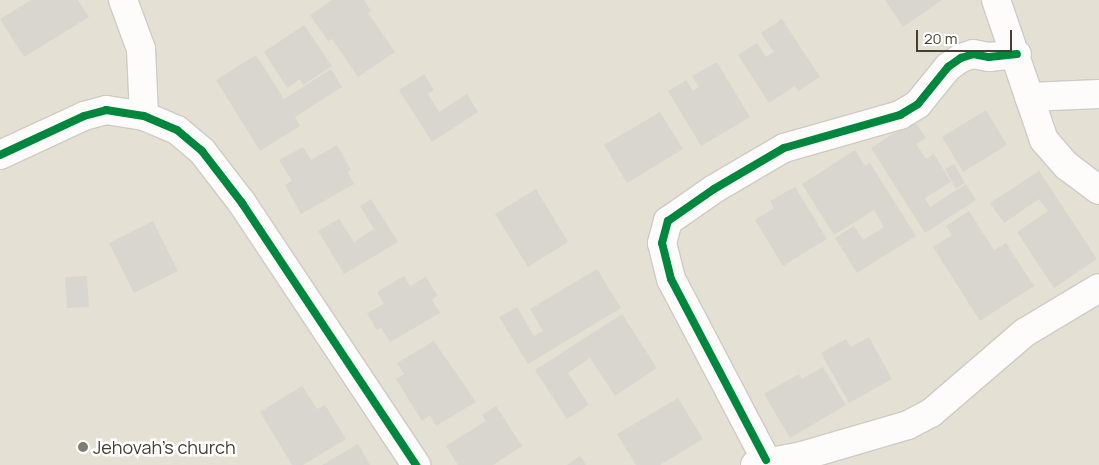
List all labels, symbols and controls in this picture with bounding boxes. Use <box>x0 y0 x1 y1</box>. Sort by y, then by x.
scale bar <box>919 20 1015 52</box>
text: 20 m <box>924 28 957 49</box>
place label: Jehovah's church <box>93 436 236 458</box>
marker: Jehovah's church <box>77 441 89 453</box>

